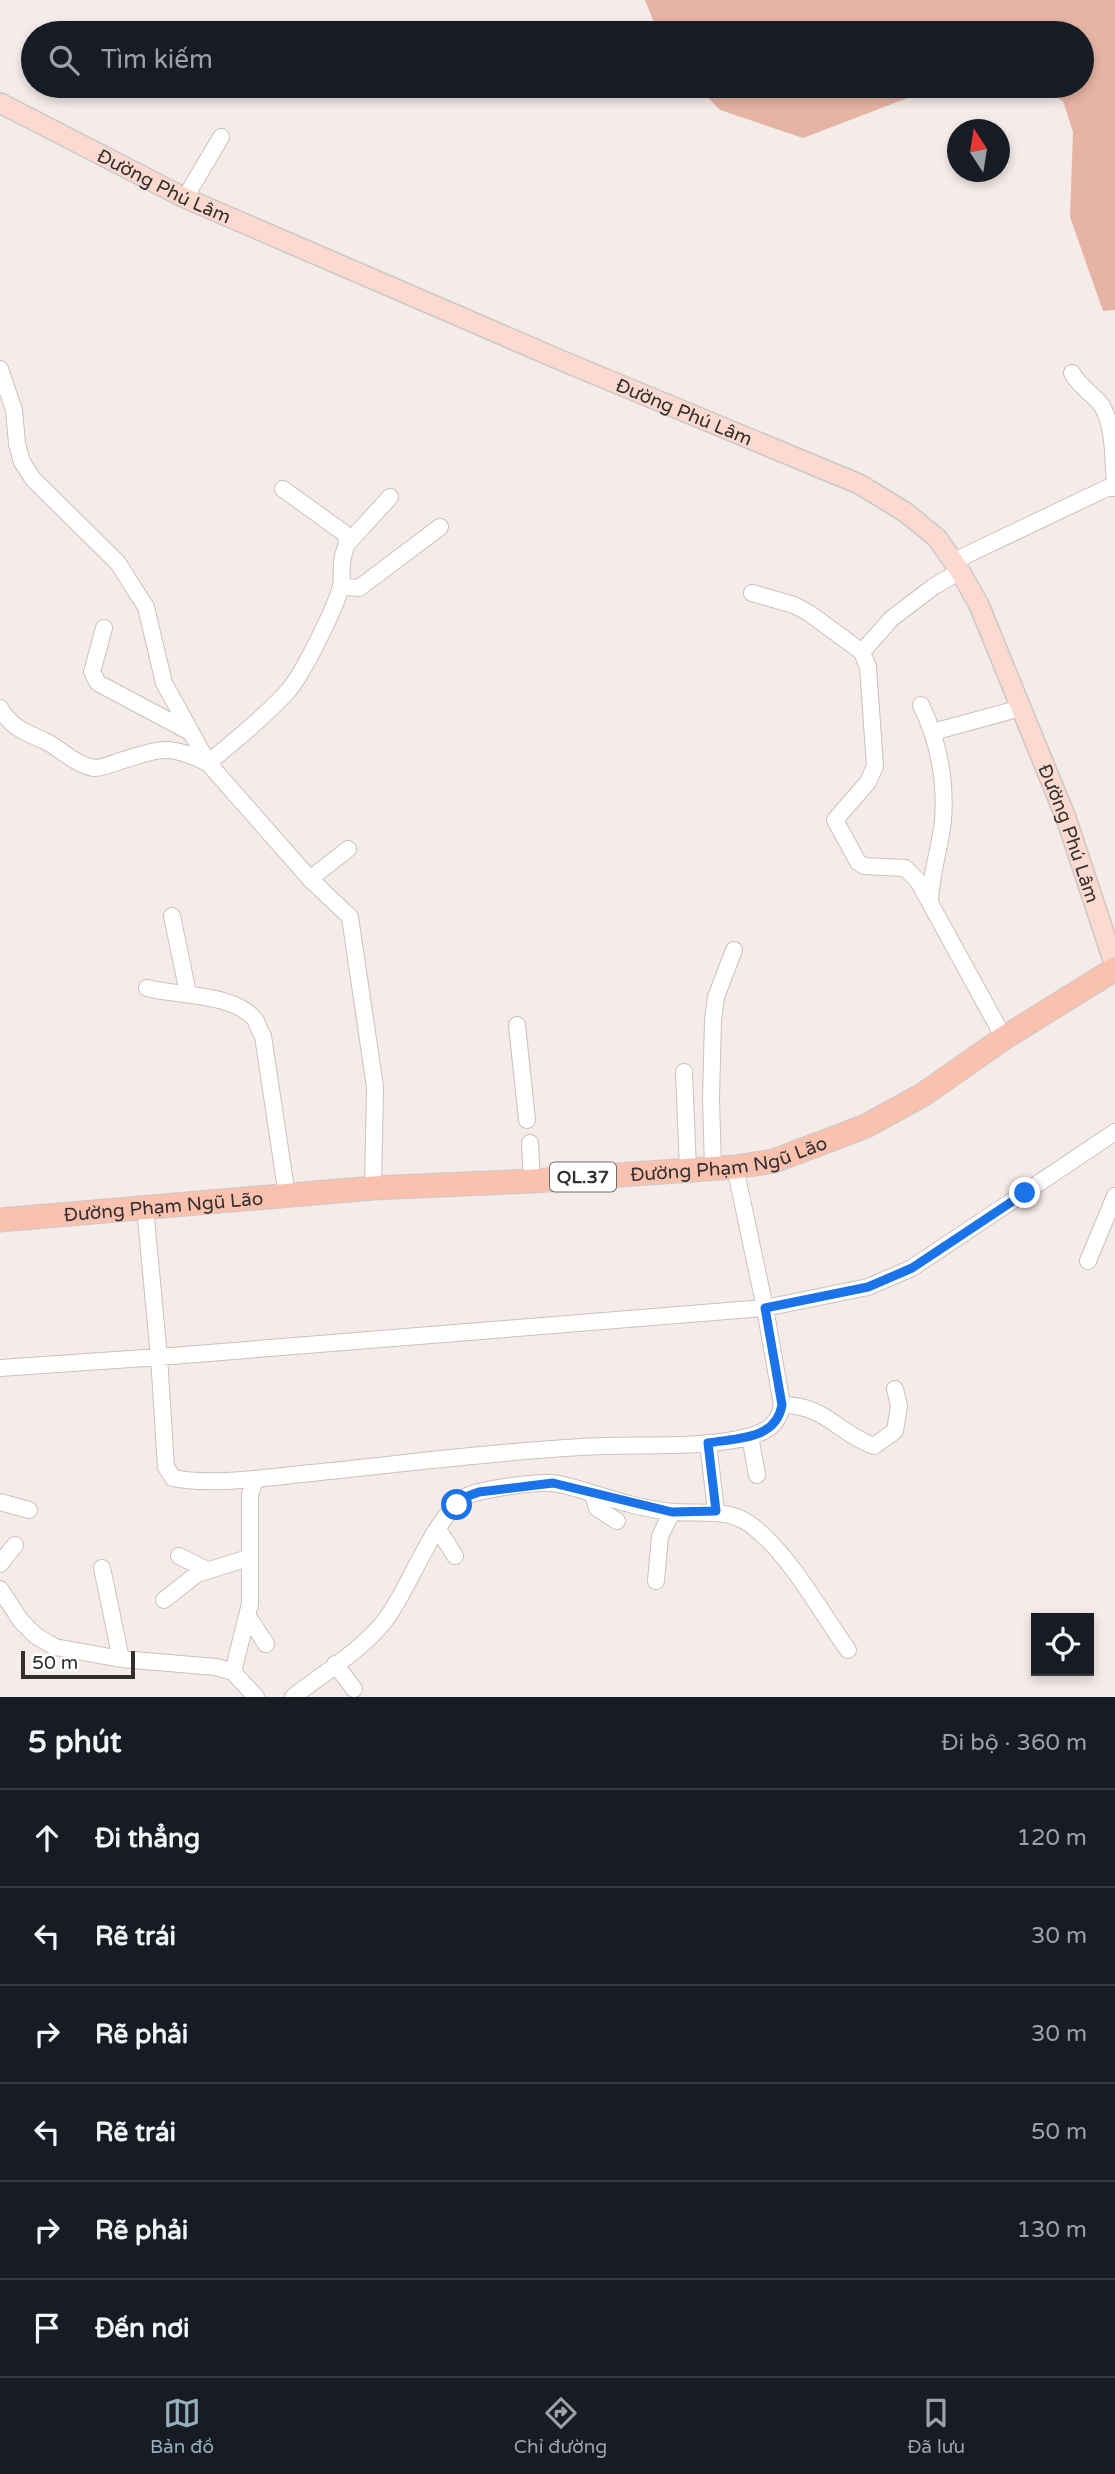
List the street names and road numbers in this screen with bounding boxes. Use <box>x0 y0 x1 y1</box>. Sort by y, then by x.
street label: Đường Phú Lâm <box>93 145 234 228</box>
street label: Đường Phú Lâm <box>612 374 755 451</box>
street label: Đường Phú Lâm <box>1033 761 1103 906</box>
street label: Đường Phạm Ngũ Lão <box>629 1132 830 1186</box>
road number: QL.37 <box>550 1162 616 1192</box>
street label: Đường Phạm Ngũ Lão <box>63 1187 264 1226</box>

